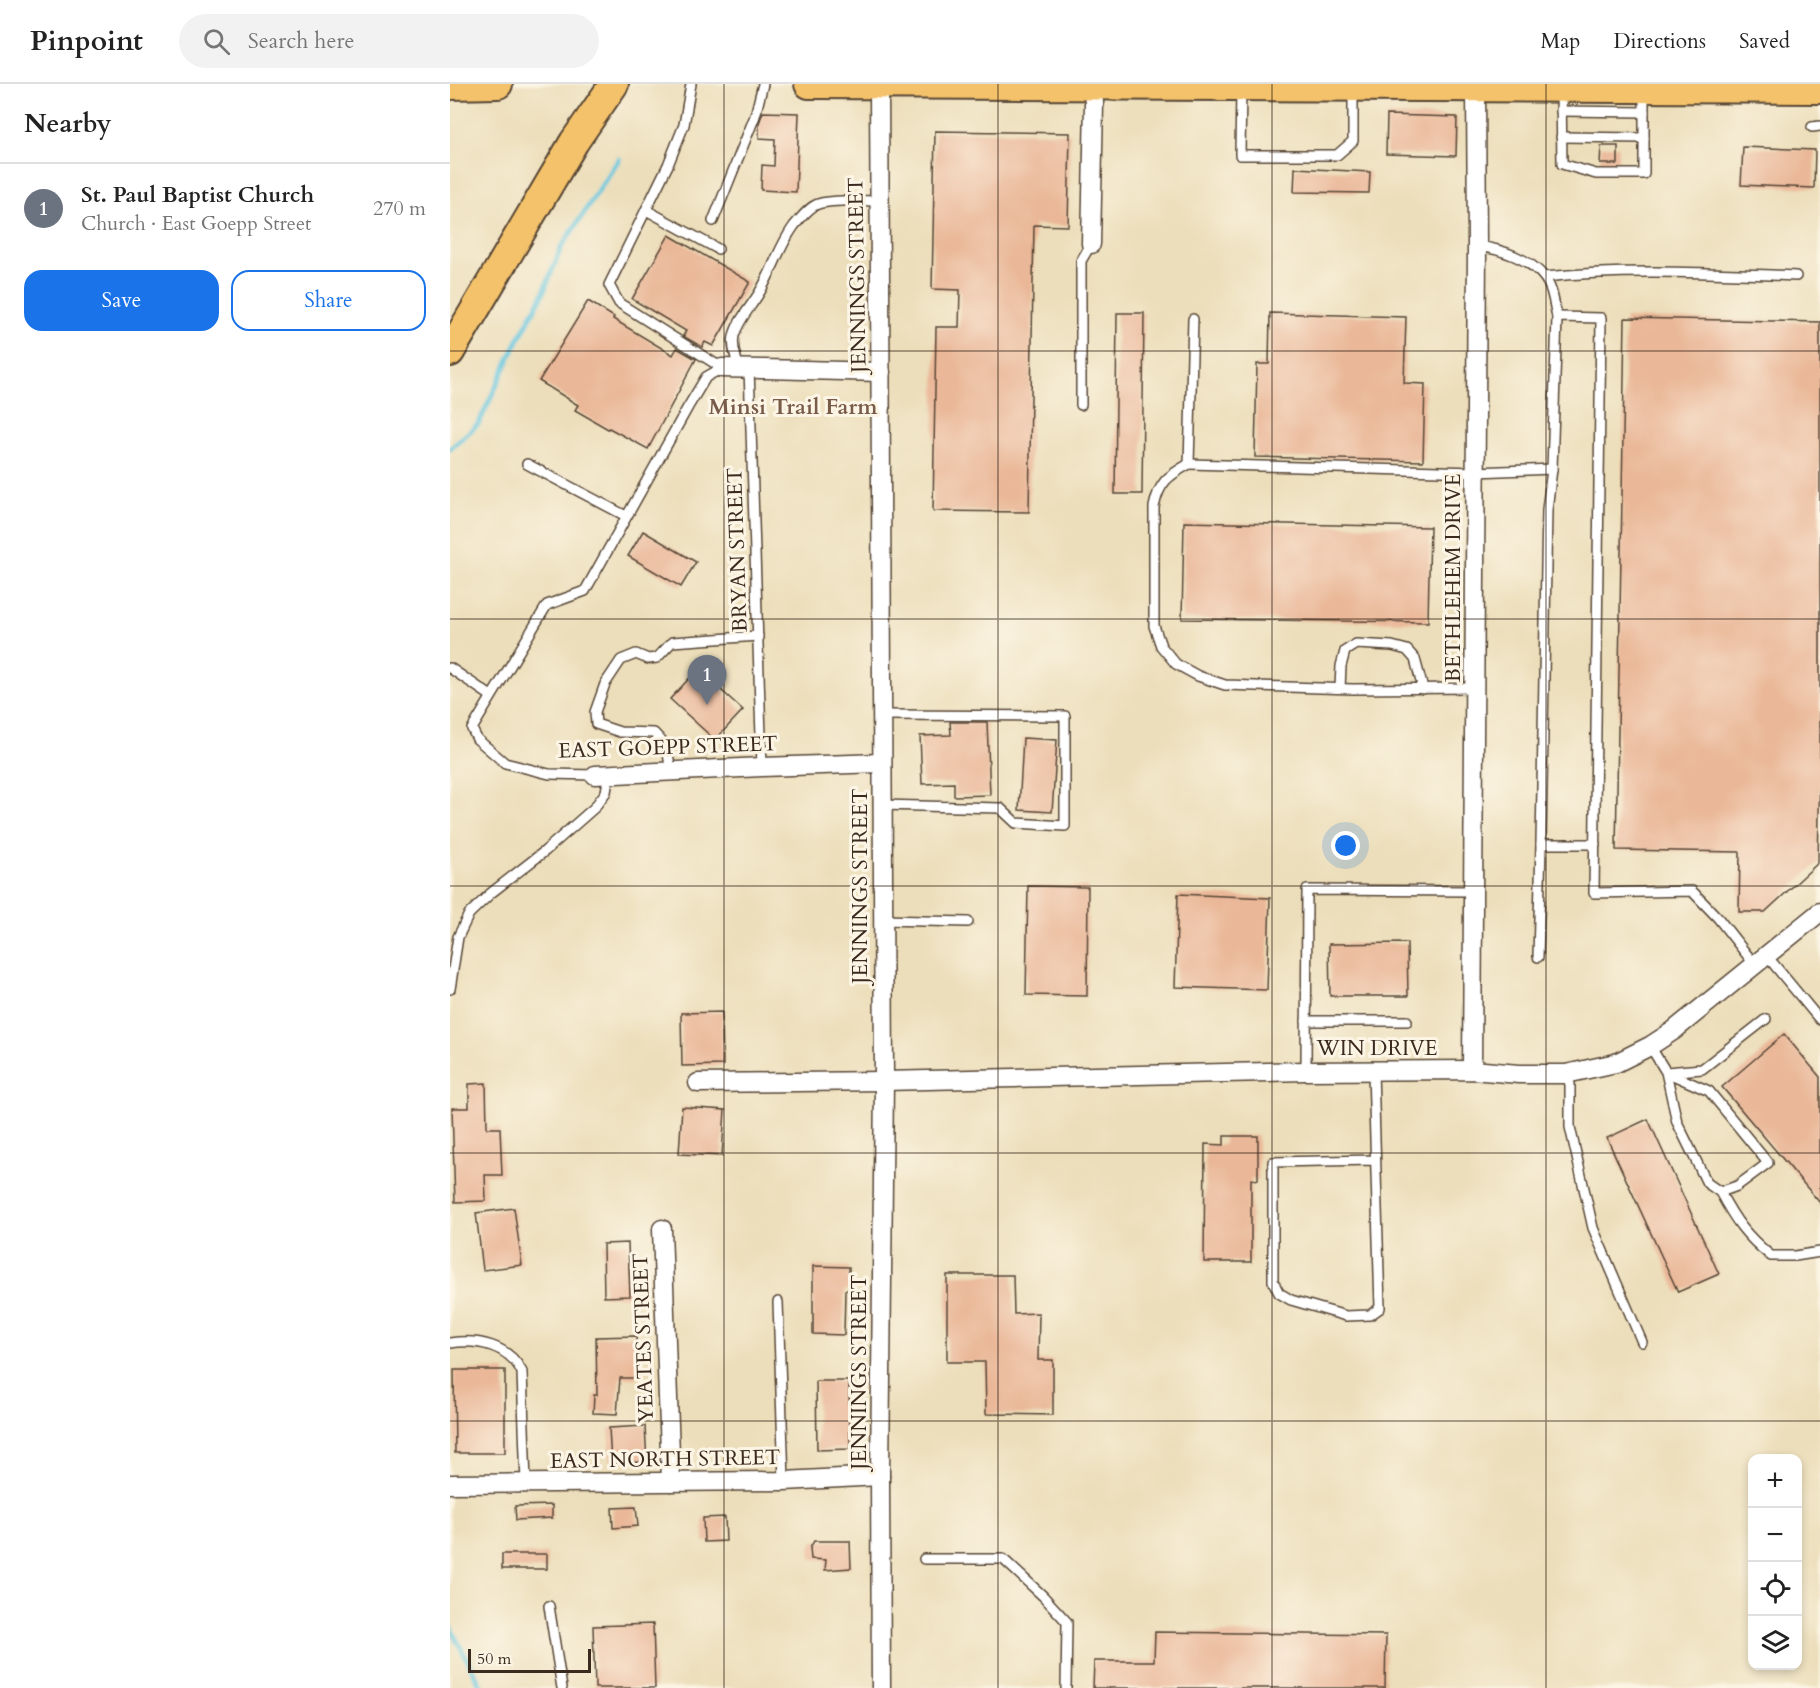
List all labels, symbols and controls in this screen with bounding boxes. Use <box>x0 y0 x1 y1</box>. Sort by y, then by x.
search box <box>179 14 599 68</box>
text: Pinpoint <box>30 22 143 60</box>
icon: search <box>200 25 233 58</box>
text: Search here <box>248 26 354 56</box>
text: Map <box>1540 27 1580 56</box>
text: Directions <box>1613 27 1706 56</box>
text: Saved <box>1739 27 1790 56</box>
text: Nearby <box>24 106 112 141</box>
street label: JENNINGS STREET <box>841 177 874 376</box>
text: St. Paul Baptist Church <box>81 180 314 210</box>
text: 1 <box>38 195 49 222</box>
text: 270 m <box>373 195 426 222</box>
text: Church · East Goepp Street <box>81 210 311 237</box>
button: Save <box>24 270 219 331</box>
button: Share <box>231 270 426 331</box>
district label: Minsi Trail Farm <box>708 392 878 422</box>
street label: BRYAN STREET <box>720 467 755 633</box>
street label: BETHLEHEM DRIVE <box>1439 473 1468 682</box>
pin: 1 <box>688 656 726 705</box>
street label: EAST GOEPP STREET <box>558 729 778 766</box>
street label: JENNINGS STREET <box>846 788 875 987</box>
your location <box>1331 831 1360 860</box>
street label: WIN DRIVE <box>1315 1034 1438 1063</box>
street label: YEATES STREET <box>626 1253 661 1423</box>
street label: JENNINGS STREET <box>845 1274 874 1473</box>
street label: EAST NORTH STREET <box>550 1443 780 1476</box>
map controls <box>1748 1454 1802 1670</box>
button: + <box>1748 1454 1802 1508</box>
button: − <box>1748 1508 1802 1562</box>
button: locate <box>1748 1562 1802 1616</box>
button: layers <box>1748 1616 1802 1670</box>
scale bar <box>468 1646 591 1674</box>
text: 50 m <box>477 1648 511 1670</box>

